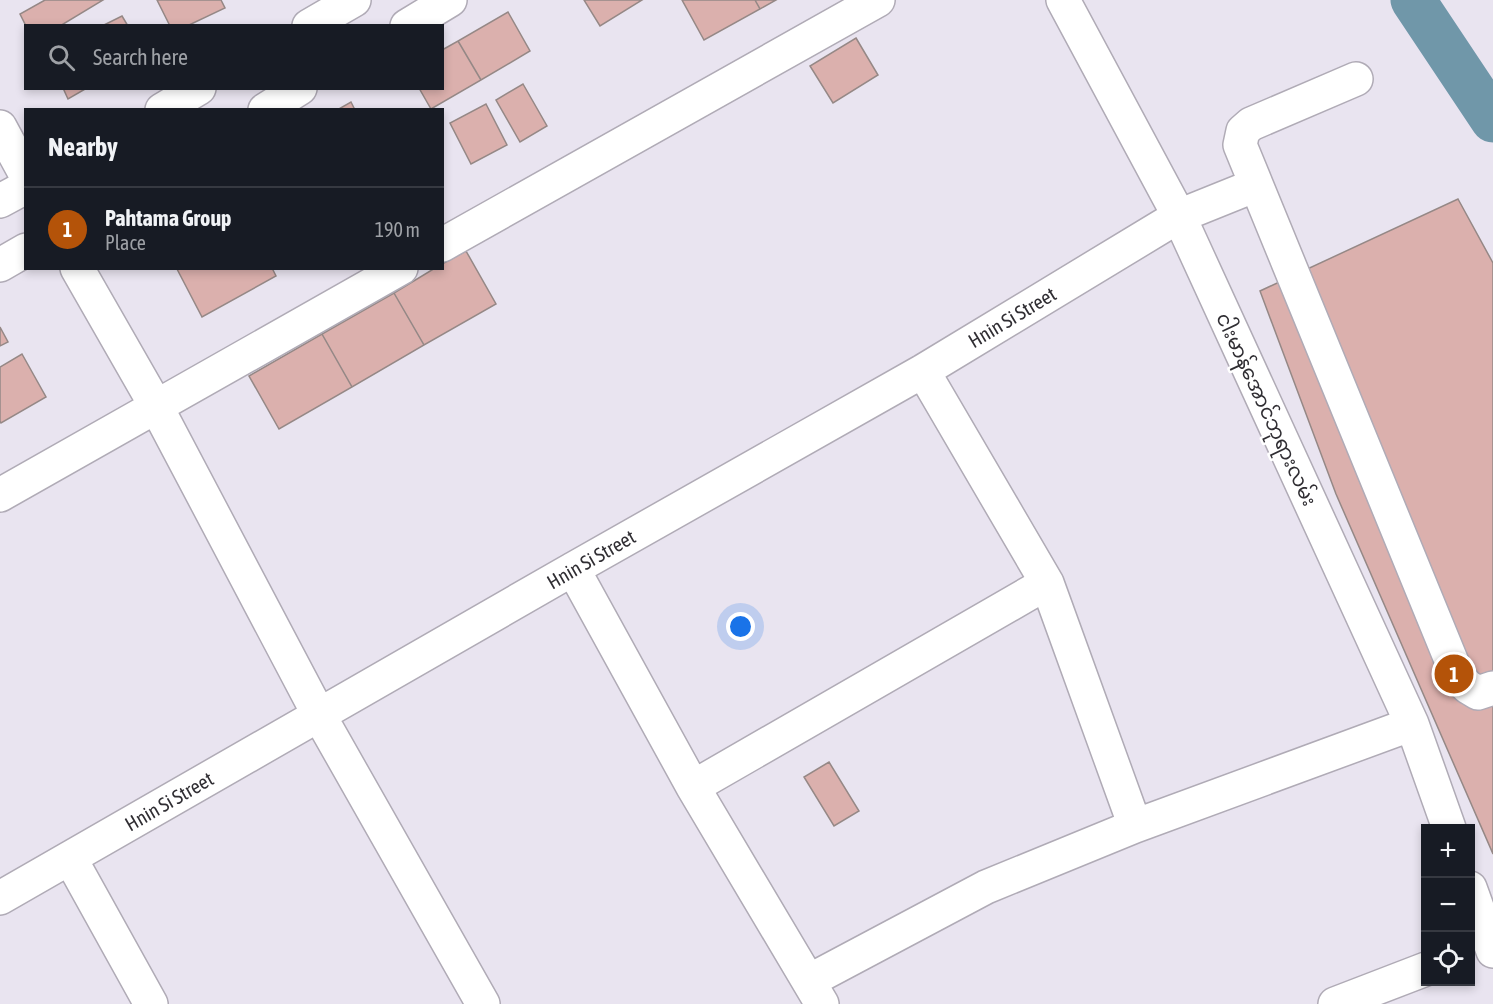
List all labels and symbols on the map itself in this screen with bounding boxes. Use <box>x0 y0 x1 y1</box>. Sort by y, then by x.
street label: Hnin Si Street <box>964 282 1060 352</box>
street label: ငါးမာန်အောင်ဘုရားလမ်း <box>1207 308 1324 512</box>
street label: Hnin Si Street <box>543 524 639 593</box>
your location <box>726 612 755 641</box>
pin: 1 <box>1434 652 1474 696</box>
street label: Hnin Si Street <box>121 766 217 835</box>

